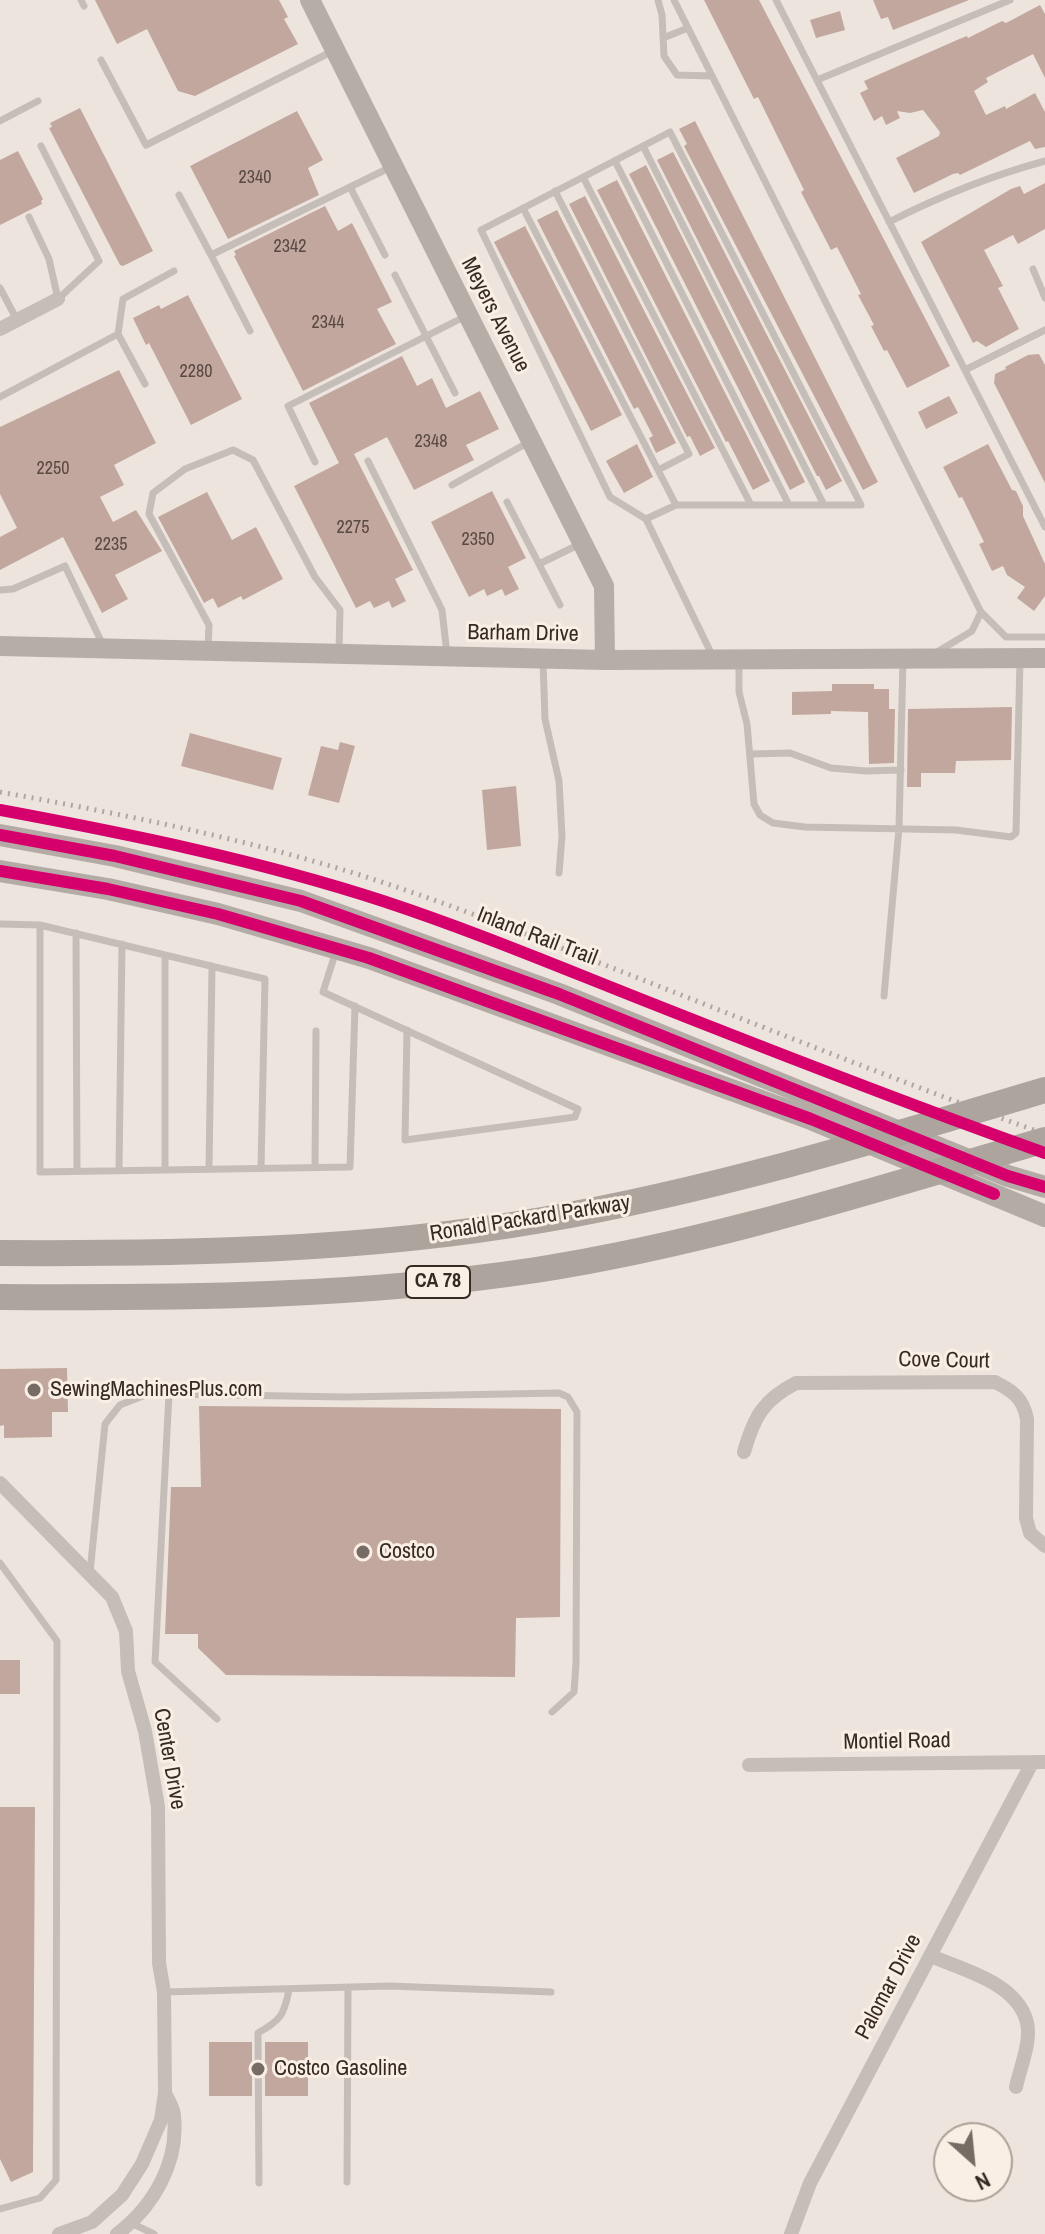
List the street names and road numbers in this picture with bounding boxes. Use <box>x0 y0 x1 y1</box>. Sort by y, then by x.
street label: Meyers Avenue <box>455 253 535 377</box>
street label: Barham Drive <box>467 620 579 648</box>
street label: Inland Rail Trail <box>473 902 601 972</box>
street label: Ronald Packard Parkway <box>428 1190 632 1248</box>
road number: CA 78 <box>406 1266 470 1298</box>
street label: Cove Court <box>898 1347 990 1375</box>
street label: Center Drive <box>147 1706 191 1812</box>
street label: Montiel Road <box>843 1728 951 1756</box>
street label: Palomar Drive <box>850 1930 928 2044</box>

